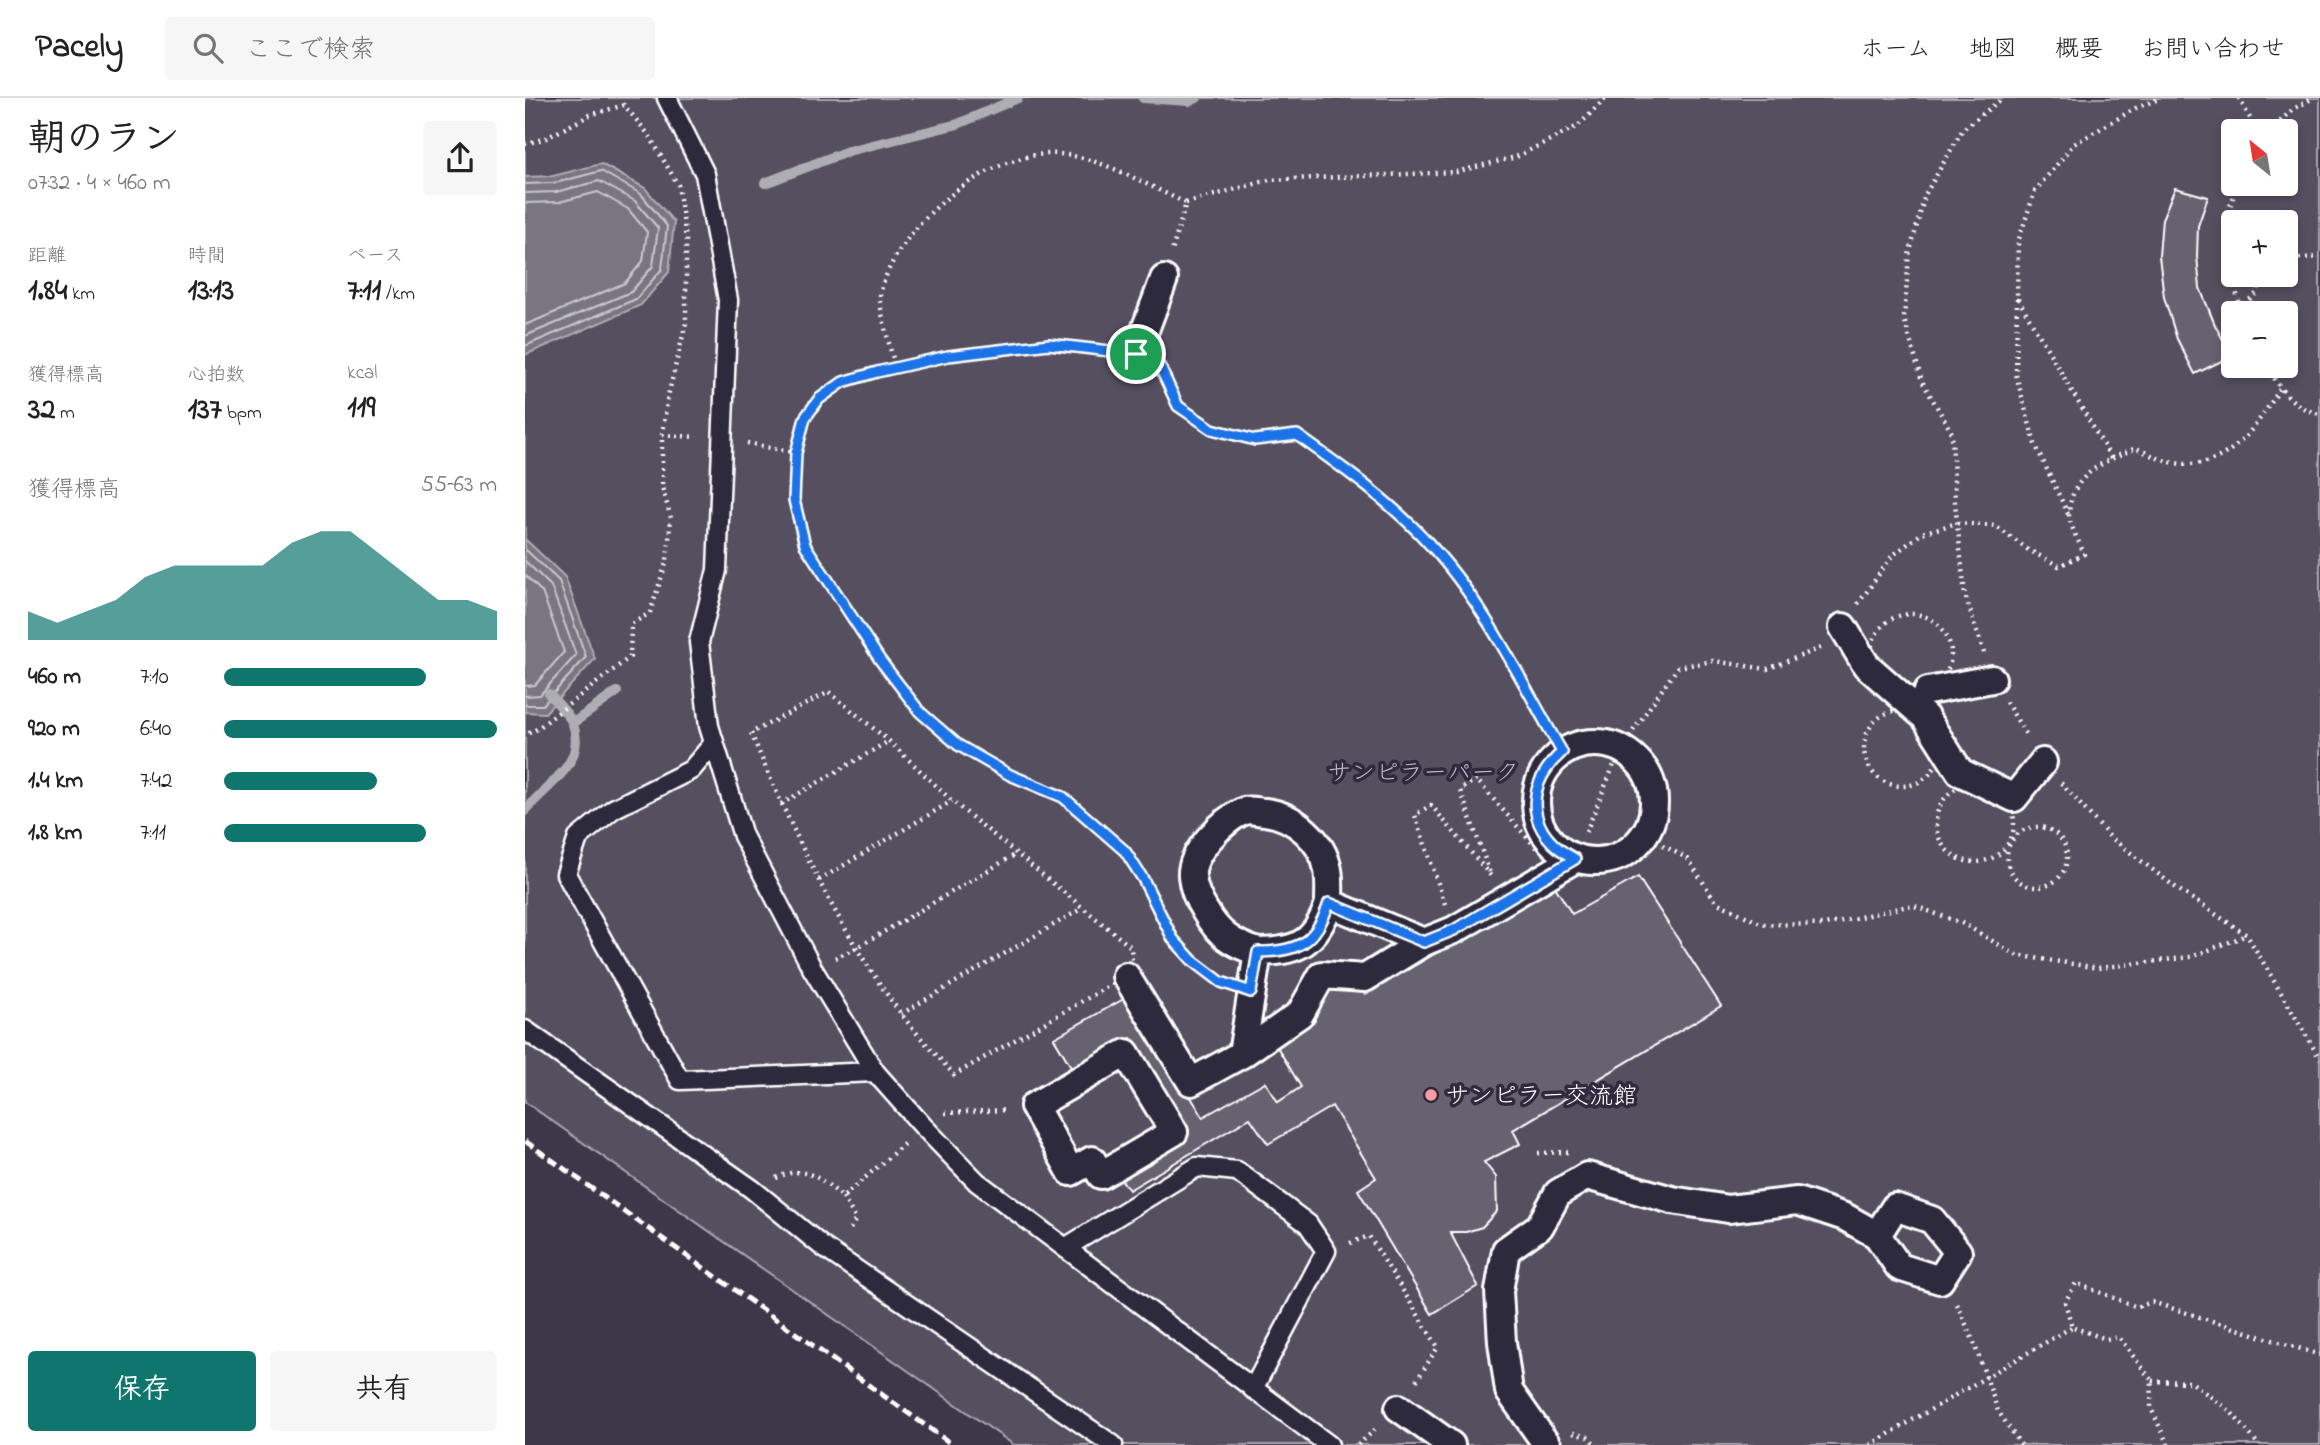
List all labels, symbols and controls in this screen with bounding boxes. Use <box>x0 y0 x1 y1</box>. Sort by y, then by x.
search box <box>165 17 655 80</box>
text: Pacely <box>35 24 123 72</box>
icon: search <box>189 29 227 67</box>
text: ここで検索 <box>245 32 375 70</box>
text: ホーム <box>1860 33 1931 68</box>
text: 地図 <box>1969 33 2017 68</box>
text: 概要 <box>2055 33 2103 68</box>
text: お問い合わせ <box>2141 33 2285 68</box>
text: 朝のラン <box>28 113 180 169</box>
north arrow <box>2221 119 2298 196</box>
map controls <box>2221 119 2298 378</box>
button: share <box>423 121 497 195</box>
text: 07:32 · 4 × 460 m <box>28 167 171 200</box>
button: + <box>2221 210 2298 287</box>
text: 距離 <box>28 243 66 270</box>
text: 時間 <box>188 243 226 270</box>
text: ペース <box>347 243 403 270</box>
text: 1.84 <box>28 270 67 314</box>
text: 13:13 <box>188 270 234 314</box>
text: 7:11 <box>347 270 381 314</box>
text: km <box>67 281 95 308</box>
text: /km <box>381 281 415 308</box>
button: − <box>2221 301 2298 378</box>
pin <box>1106 324 1166 384</box>
icon: arrive <box>1117 335 1155 373</box>
text: kcal <box>347 360 378 387</box>
text: 獲得標高 <box>28 362 104 389</box>
text: 心拍数 <box>188 362 245 389</box>
text: 119 <box>347 387 375 431</box>
text: 32 <box>28 389 55 433</box>
text: 137 <box>188 389 222 433</box>
text: m <box>55 400 75 427</box>
text: bpm <box>222 400 262 427</box>
text: 55–63 m <box>421 469 497 502</box>
text: 獲得標高 <box>28 474 120 507</box>
text: 460 m <box>28 661 81 694</box>
text: 7:10 <box>140 661 169 694</box>
text: 920 m <box>28 713 80 746</box>
text: 6:40 <box>140 713 172 746</box>
park label: サンピラーパーク <box>1327 757 1519 792</box>
text: 1.4 km <box>28 765 83 798</box>
text: 7:42 <box>140 765 172 798</box>
text: 1.8 km <box>28 817 82 850</box>
text: 7:11 <box>140 817 166 850</box>
place label: サンピラー交流館 <box>1445 1080 1637 1115</box>
marker: サンピラー交流館 <box>1423 1087 1439 1103</box>
button: 保存 <box>28 1351 256 1431</box>
button: 共有 <box>270 1351 497 1431</box>

